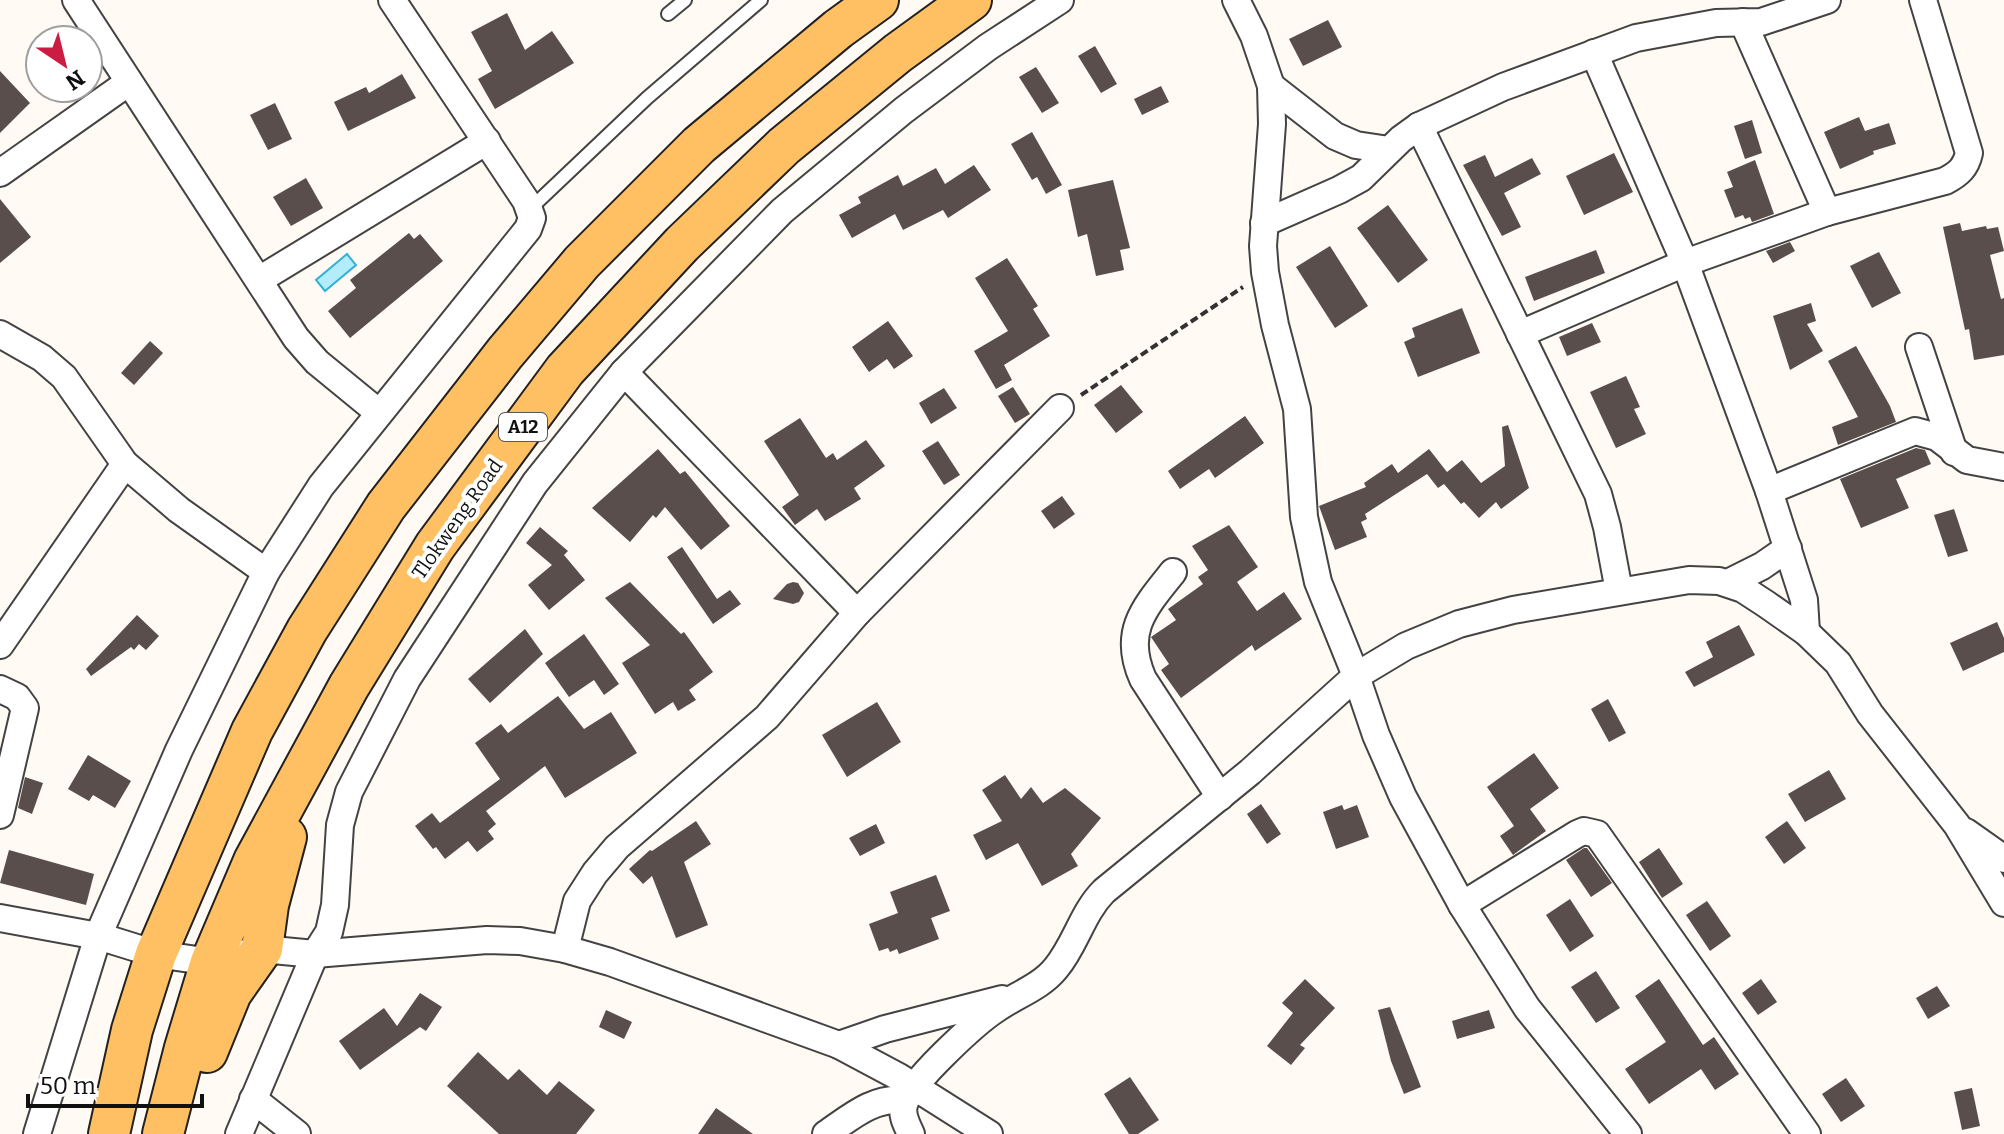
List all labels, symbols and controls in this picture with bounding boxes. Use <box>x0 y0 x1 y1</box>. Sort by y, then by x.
north arrow <box>24 24 104 104</box>
text: N <box>60 64 90 96</box>
road number: A12 <box>499 413 547 441</box>
street label: Tlokweng Road <box>407 454 507 584</box>
scale bar <box>28 1058 202 1108</box>
text: 50 m <box>40 1072 96 1100</box>

